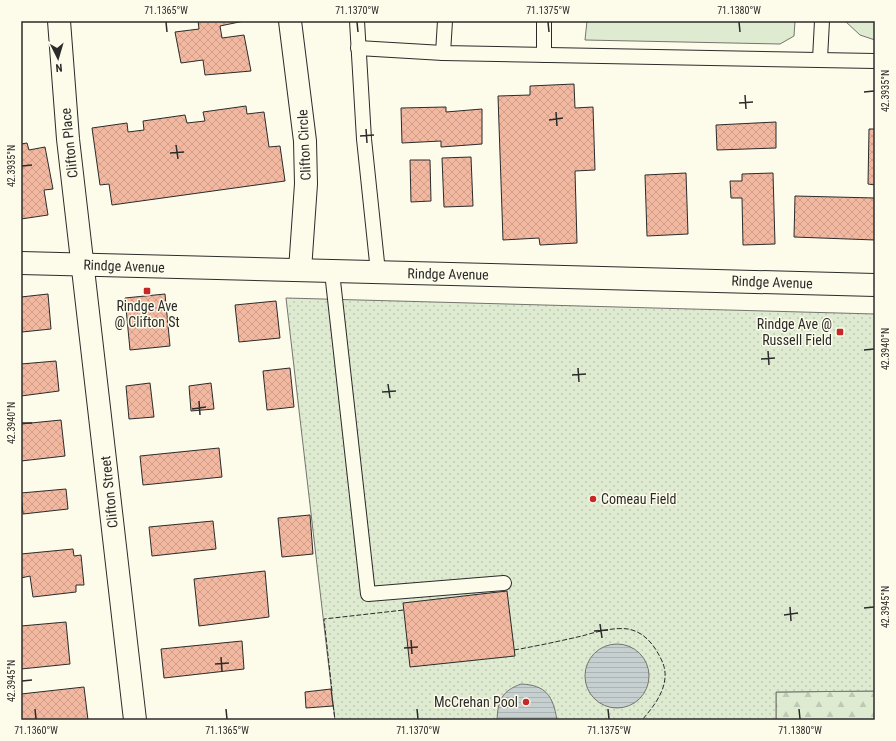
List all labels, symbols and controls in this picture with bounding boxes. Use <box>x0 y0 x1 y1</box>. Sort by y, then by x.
text: 71.1365°W <box>144 5 188 16</box>
text: 71.1370°W <box>335 5 379 16</box>
text: 71.1375°W <box>526 5 570 16</box>
text: 71.1380°W <box>717 5 761 16</box>
north arrow <box>38 38 78 78</box>
text: N <box>55 61 63 74</box>
text: 42.3935°N <box>880 70 891 112</box>
street label: Clifton Place <box>57 107 81 179</box>
street label: Clifton Circle <box>294 109 314 181</box>
text: 42.3935°N <box>6 145 17 187</box>
street label: Rindge Avenue <box>83 257 165 275</box>
street label: Rindge Avenue <box>407 265 489 283</box>
street label: Rindge Avenue <box>731 273 813 291</box>
marker: Rindge Ave @ Clifton St <box>142 286 152 296</box>
place label: Rindge Ave @ Clifton St <box>114 298 180 330</box>
place label: Rindge Ave @ Russell Field <box>757 316 832 348</box>
marker: Rindge Ave @ Russell Field <box>835 327 845 337</box>
text: 42.3940°N <box>880 328 891 370</box>
text: 42.3940°N <box>6 402 17 444</box>
street label: Clifton Street <box>97 455 121 529</box>
place label: Comeau Field <box>601 491 676 507</box>
marker: Comeau Field <box>588 494 598 504</box>
text: 42.3945°N <box>880 586 891 628</box>
text: 42.3945°N <box>6 660 17 702</box>
place label: McCrehan Pool <box>434 694 518 710</box>
marker: McCrehan Pool <box>521 697 531 707</box>
text: 71.1360°W <box>14 725 58 736</box>
text: 71.1365°W <box>205 725 249 736</box>
text: 71.1370°W <box>396 725 440 736</box>
text: 71.1375°W <box>587 725 631 736</box>
text: 71.1380°W <box>778 725 822 736</box>

